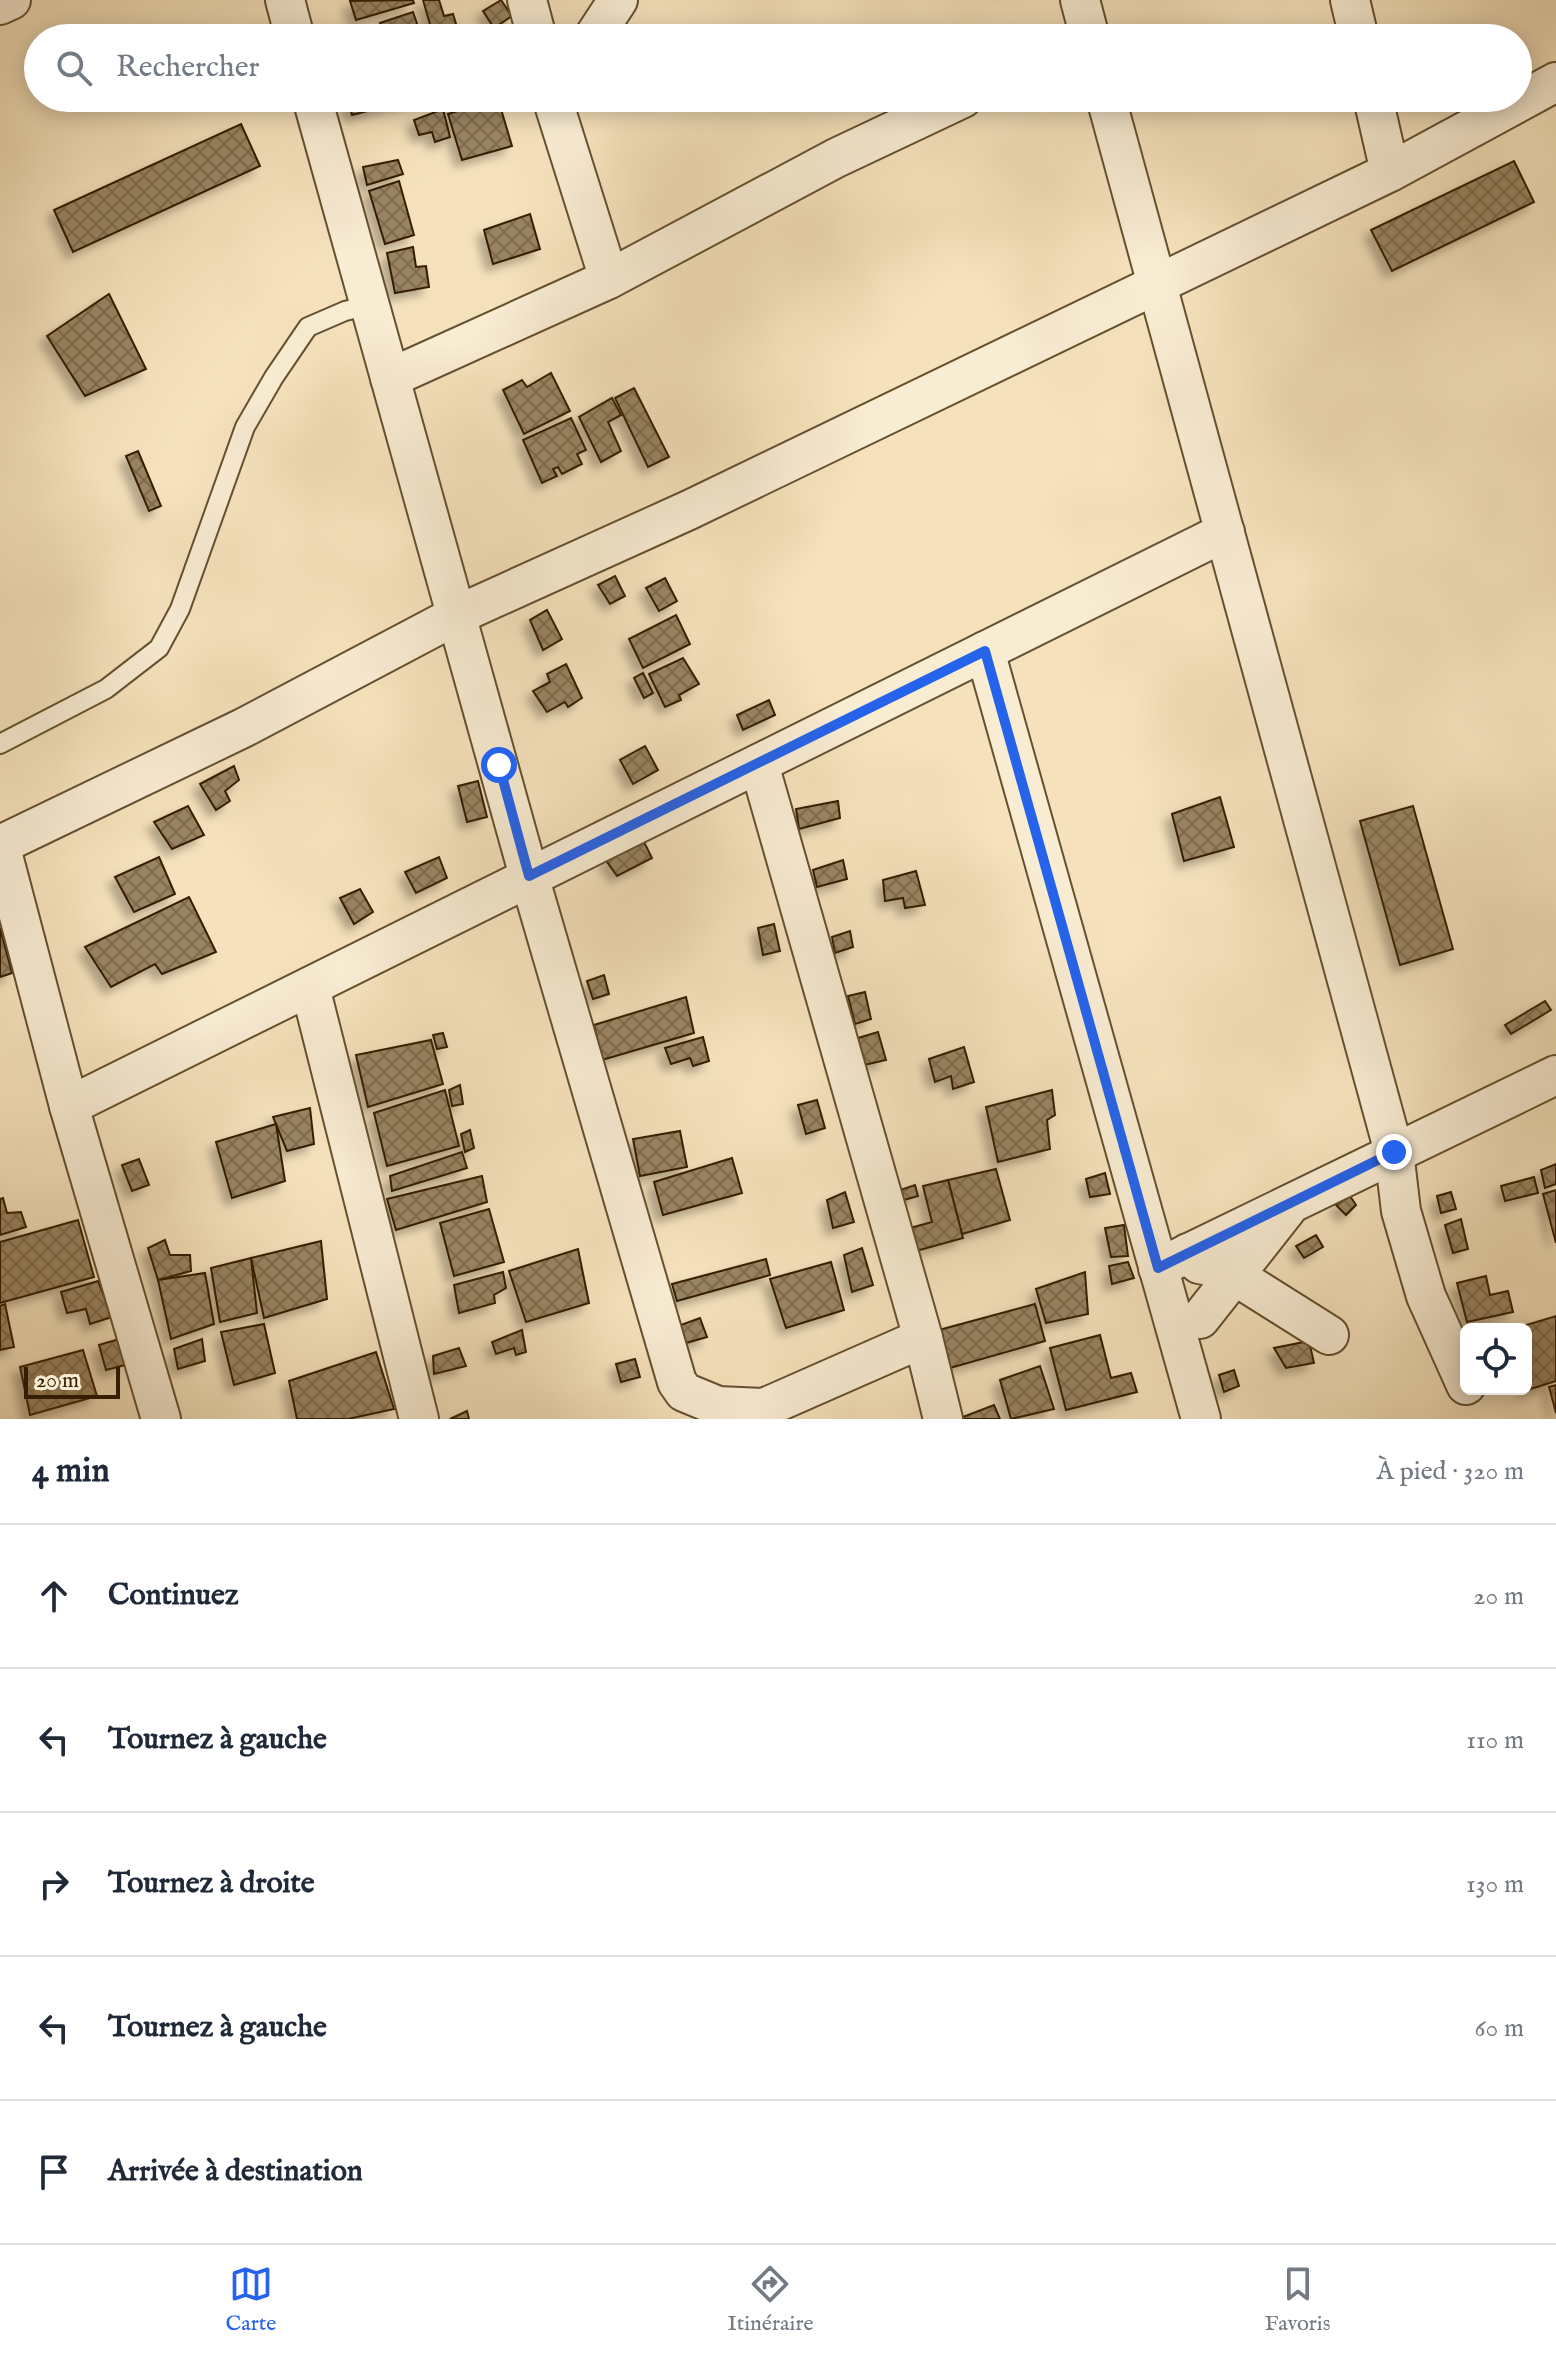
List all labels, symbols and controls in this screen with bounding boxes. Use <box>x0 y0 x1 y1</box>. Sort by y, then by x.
search box <box>24 24 1532 112</box>
icon: search <box>52 46 96 90</box>
text: Rechercher <box>116 49 260 87</box>
route start <box>481 747 517 783</box>
route end <box>1376 1134 1412 1170</box>
map controls <box>1460 1323 1532 1395</box>
button: locate <box>1460 1323 1532 1395</box>
scale bar <box>24 1363 120 1399</box>
text: 20 m <box>36 1367 79 1395</box>
text: 4 min <box>32 1450 110 1493</box>
text: À pied · 320 m <box>1377 1455 1524 1488</box>
icon: ahead <box>32 1574 76 1618</box>
text: Continuez <box>108 1577 239 1615</box>
text: 20 m <box>1473 1580 1524 1613</box>
icon: left <box>32 1718 76 1762</box>
text: Tournez à gauche <box>108 1721 327 1759</box>
text: 110 m <box>1466 1724 1524 1757</box>
icon: right <box>32 1862 76 1906</box>
text: Tournez à droite <box>108 1865 315 1903</box>
text: 130 m <box>1466 1868 1524 1901</box>
icon: left <box>32 2006 76 2050</box>
text: Tournez à gauche <box>108 2009 327 2047</box>
text: 60 m <box>1475 2012 1524 2045</box>
icon: arrive <box>32 2150 76 2194</box>
text: Arrivée à destination <box>108 2153 363 2191</box>
tab: Carte <box>225 2262 276 2338</box>
tab: Itinéraire <box>727 2262 814 2338</box>
tab: Favoris <box>1265 2262 1331 2338</box>

